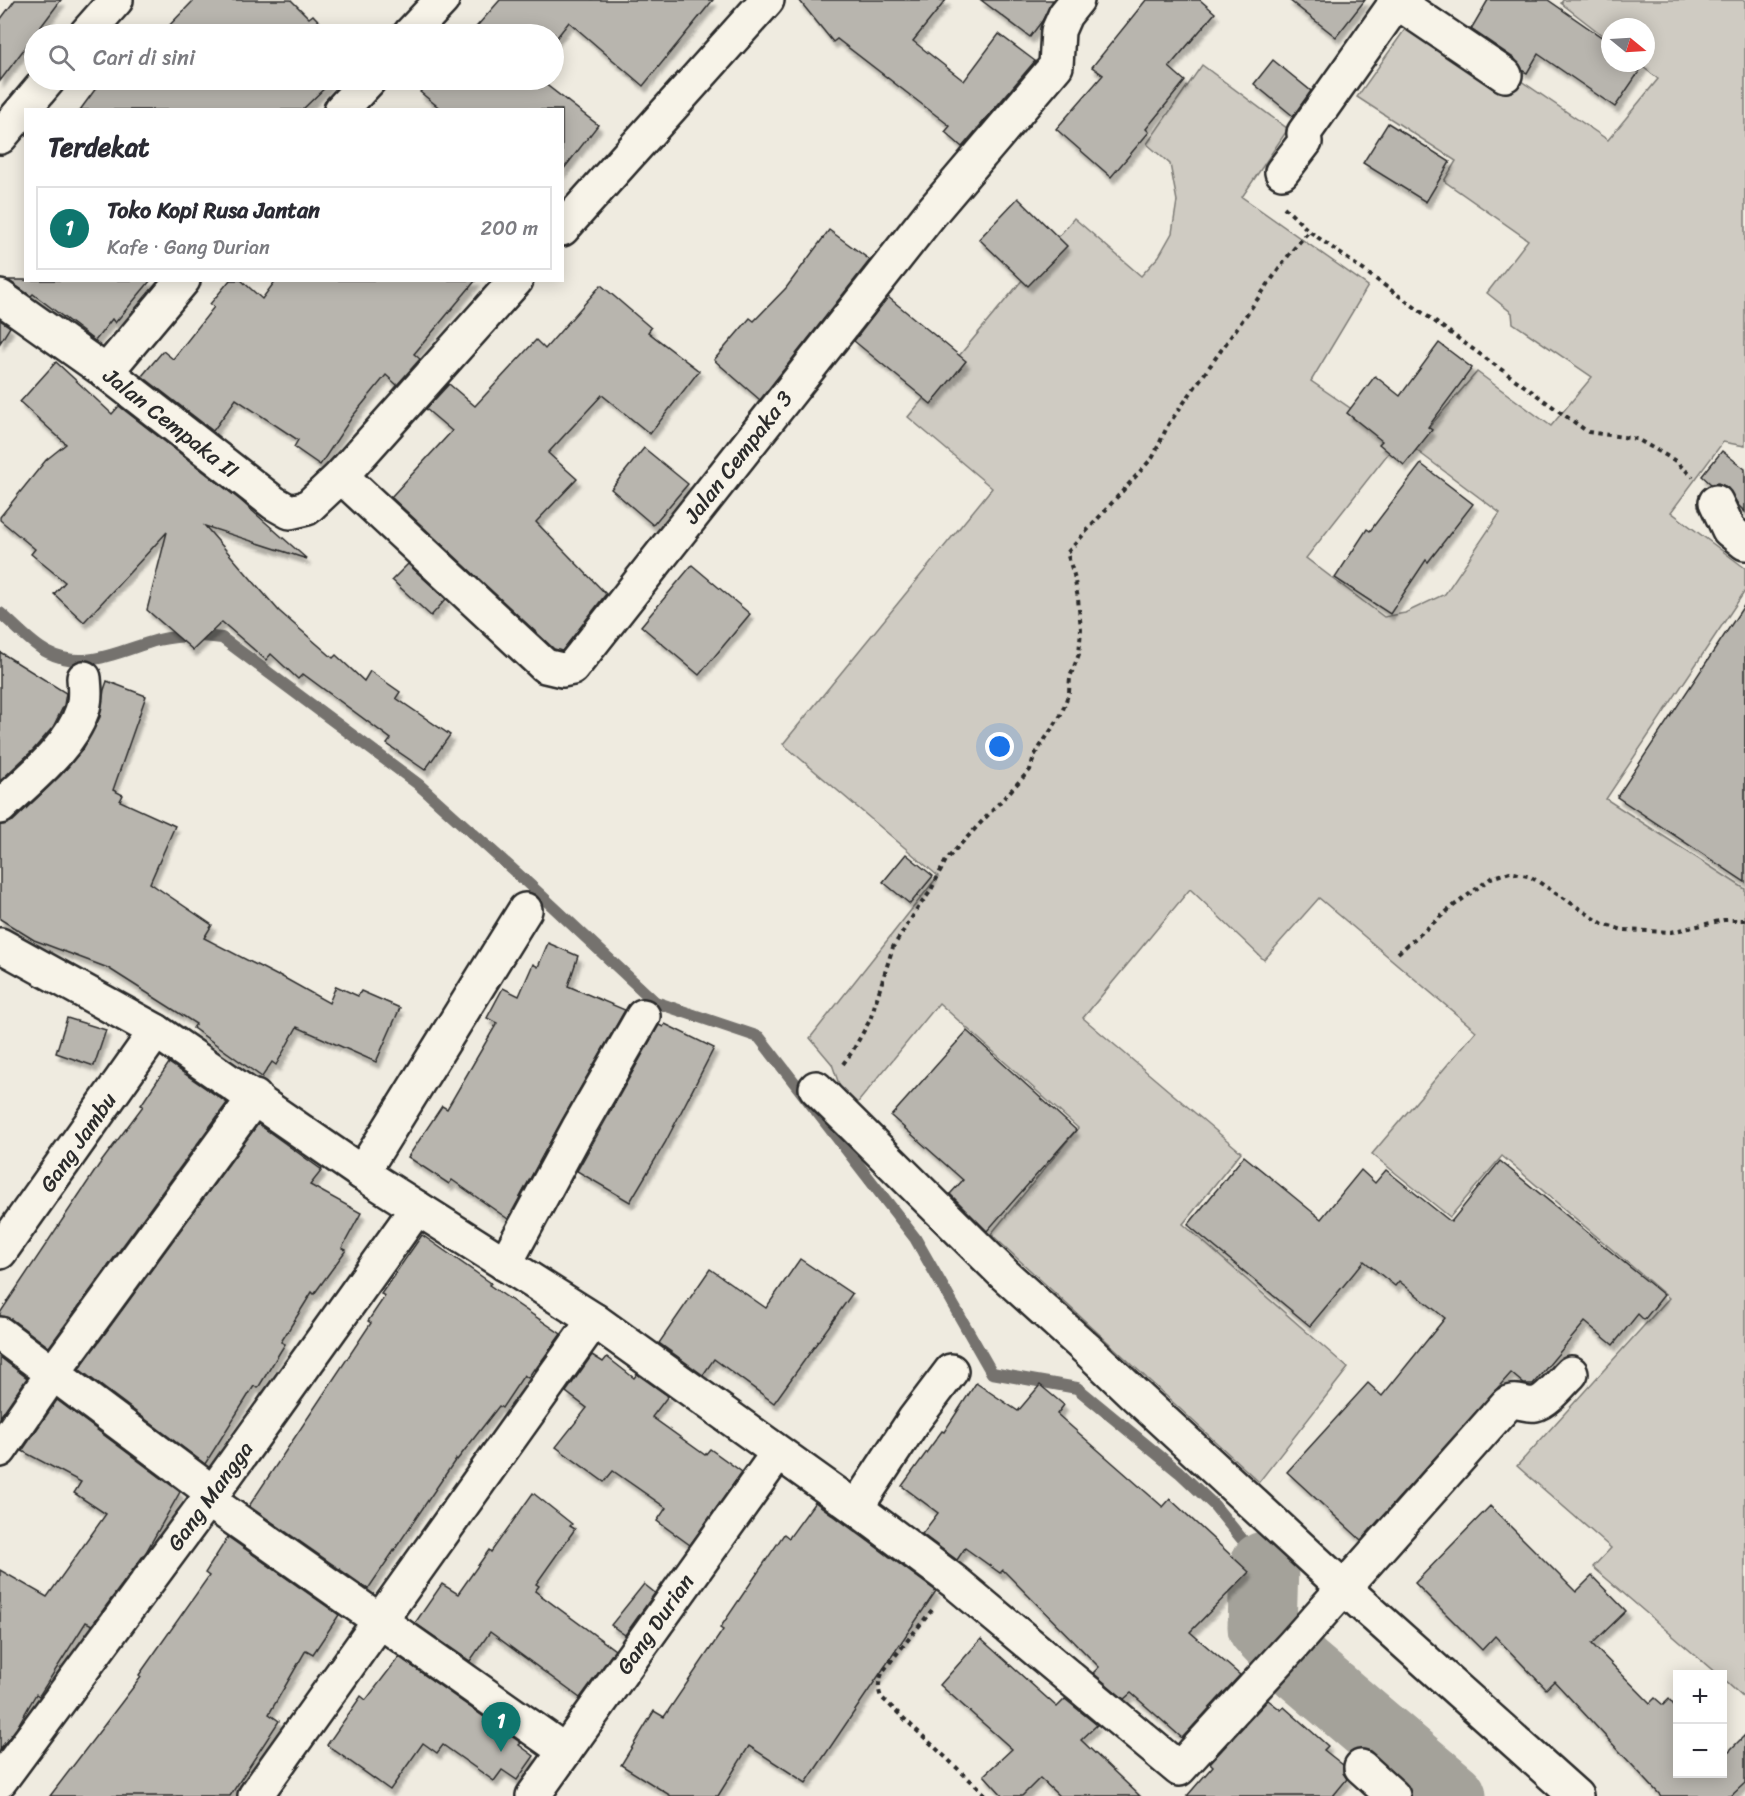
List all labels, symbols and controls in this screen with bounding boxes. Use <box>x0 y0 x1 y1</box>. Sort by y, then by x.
north arrow <box>1601 18 1655 72</box>
search box <box>24 24 564 90</box>
text: Cari di sini <box>93 38 195 77</box>
icon: search <box>45 41 78 74</box>
text: Terdekat <box>48 124 149 170</box>
text: Toko Kopi Rusa Jantan <box>107 191 320 230</box>
text: 1 <box>65 211 74 246</box>
text: 200 m <box>481 211 538 246</box>
text: Kafe · Gang Durian <box>107 230 270 265</box>
street label: Jalan Cempaka II <box>94 357 248 489</box>
street label: Jalan Cempaka 3 <box>673 382 803 533</box>
your location <box>985 732 1014 761</box>
street label: Gang Jambu <box>29 1083 127 1201</box>
street label: Gang Mangga <box>156 1433 264 1559</box>
street label: Gang Durian <box>606 1565 704 1683</box>
map controls <box>1673 1670 1727 1778</box>
button: + <box>1673 1670 1727 1724</box>
pin: 1 <box>482 1702 520 1752</box>
button: − <box>1673 1724 1727 1778</box>

